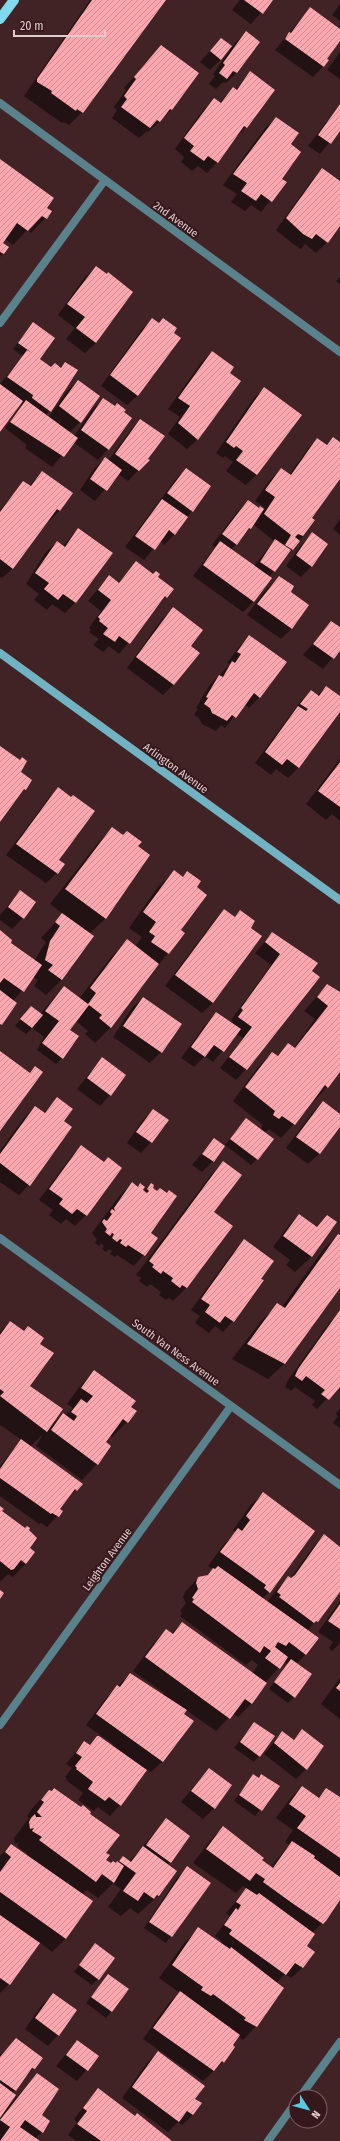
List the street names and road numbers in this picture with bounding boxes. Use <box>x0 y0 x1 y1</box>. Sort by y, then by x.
street label: 2nd Avenue <box>151 199 201 240</box>
street label: Arlington Avenue <box>141 741 211 796</box>
street label: South Van Ness Avenue <box>129 1316 222 1389</box>
street label: Leighton Avenue <box>80 1525 135 1593</box>

